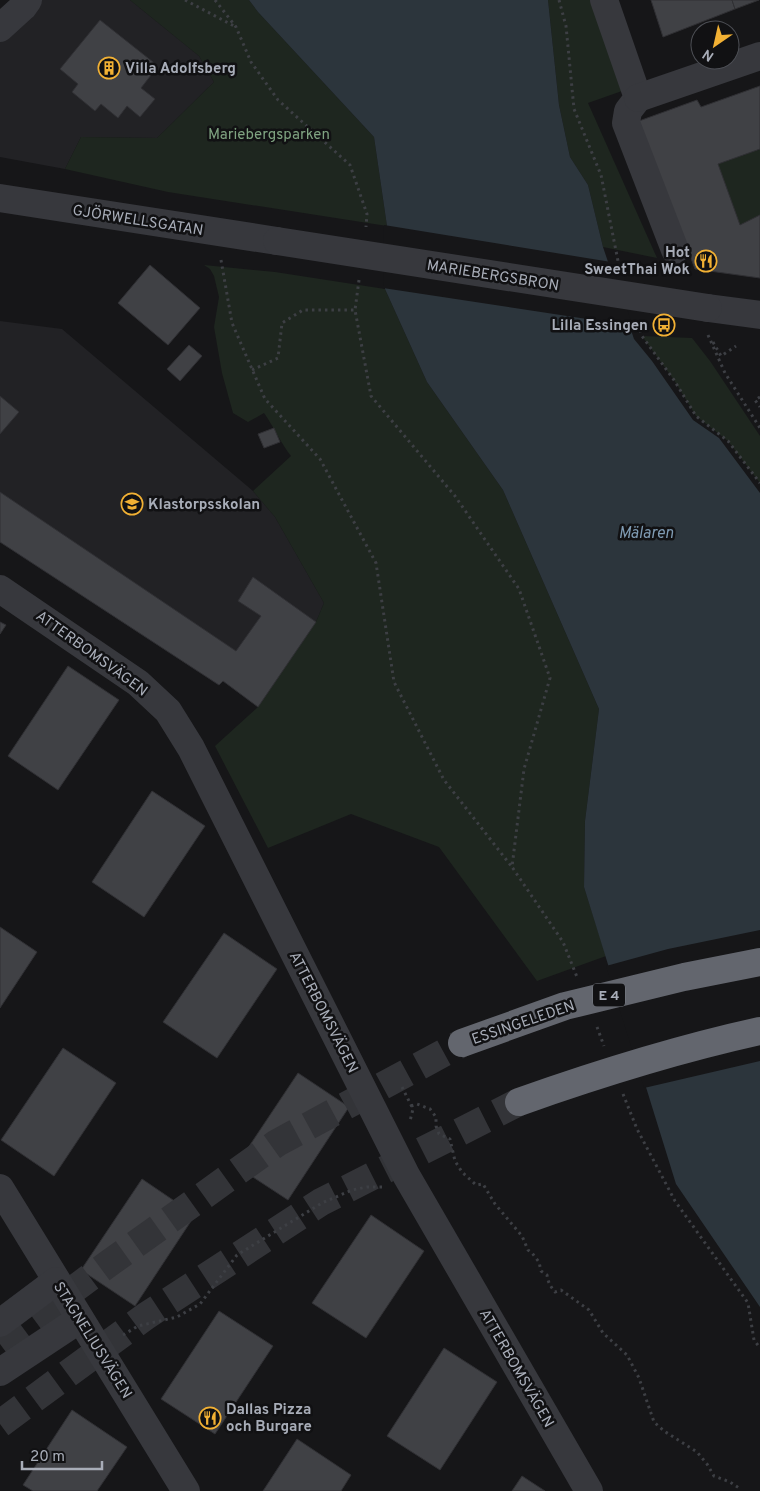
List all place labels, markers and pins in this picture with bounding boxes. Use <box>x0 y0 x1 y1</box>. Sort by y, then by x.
building icon: Villa Adolfsberg <box>97 56 121 80</box>
place label: Villa Adolfsberg <box>125 60 236 79</box>
place label: Hot SweetThai Wok <box>584 244 690 280</box>
restaurant icon: Hot SweetThai Wok <box>694 249 718 273</box>
bus stop icon: Lilla Essingen <box>652 313 676 337</box>
place label: Lilla Essingen <box>552 317 648 336</box>
school or university icon: Klastorpsskolan <box>120 492 144 516</box>
place label: Klastorpsskolan <box>148 496 260 515</box>
place label: Dallas Pizza och Burgare <box>226 1401 312 1437</box>
restaurant icon: Dallas Pizza och Burgare <box>198 1406 222 1430</box>

